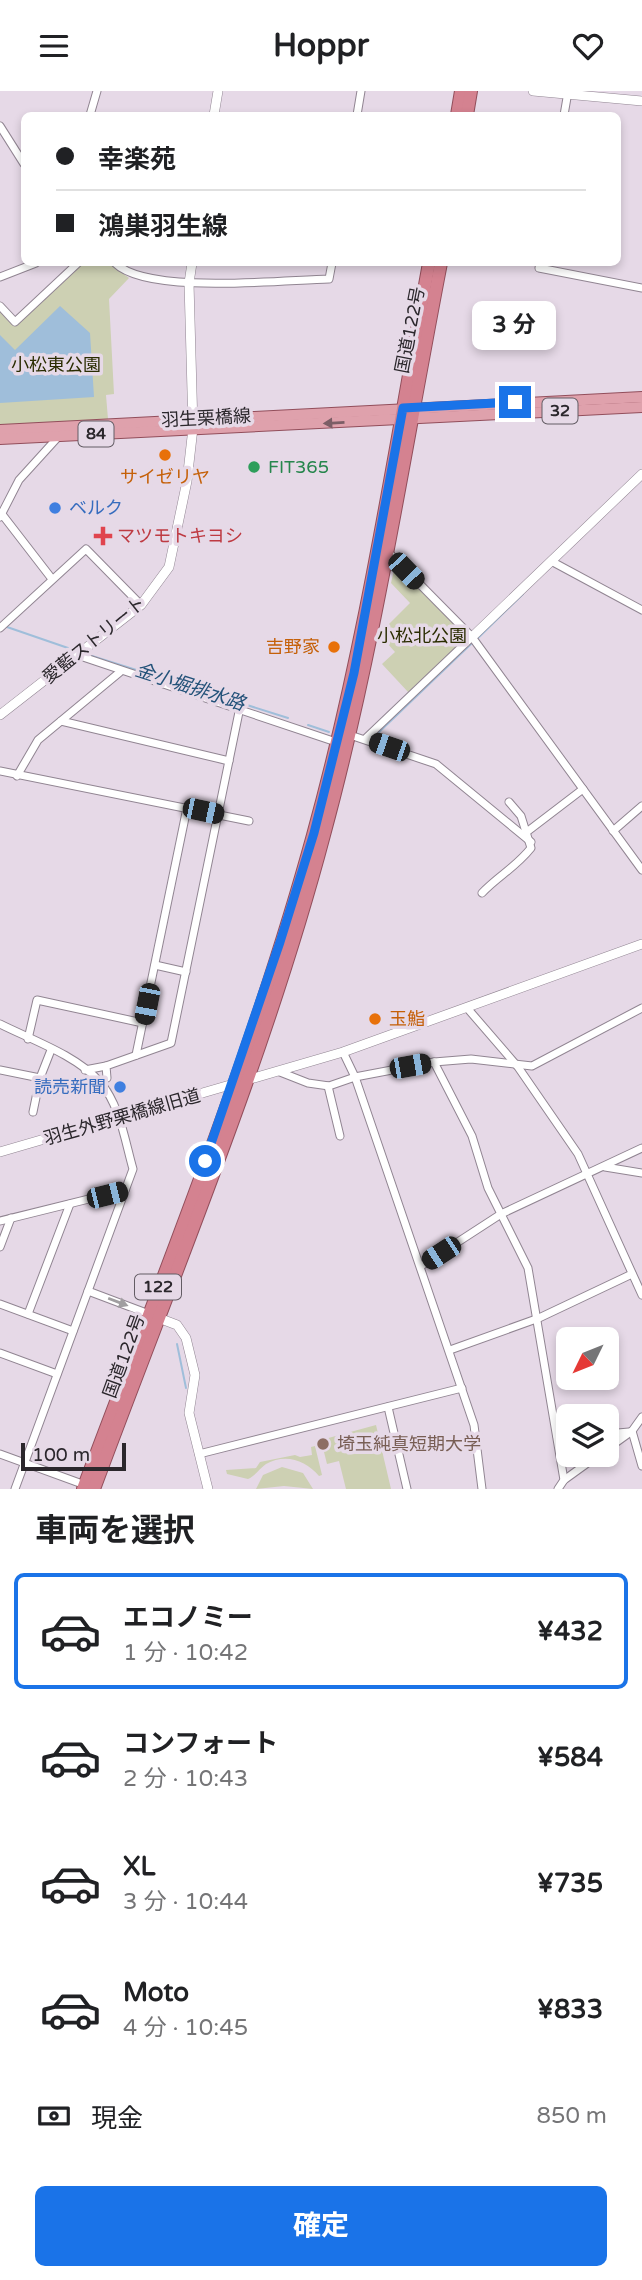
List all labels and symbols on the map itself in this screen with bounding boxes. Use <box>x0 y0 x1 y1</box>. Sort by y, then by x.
street label: 国道122号 <box>391 285 429 375</box>
callout: 3 分 <box>473 301 557 349</box>
park label: 小松東公園 <box>11 354 101 376</box>
route end <box>499 386 531 418</box>
road number: 32 <box>542 399 578 423</box>
street label: 羽生栗橋線 <box>160 405 252 431</box>
one-way arrow <box>322 417 344 428</box>
road number: 84 <box>78 421 114 447</box>
marker: サイゼリヤ <box>157 447 173 463</box>
place label: FIT365 <box>268 456 329 478</box>
marker: FIT365 <box>246 459 262 475</box>
place label: サイゼリヤ <box>120 466 210 488</box>
place label: ベルク <box>69 497 123 519</box>
marker: ベルク <box>47 500 63 516</box>
place label: マツモトキヨシ <box>117 525 243 547</box>
marker: マツモトキヨシ <box>95 528 111 544</box>
car <box>384 549 429 593</box>
street label: 愛藍ストリート <box>38 592 150 688</box>
park label: 小松北公園 <box>377 625 467 647</box>
place label: 吉野家 <box>266 636 320 658</box>
marker: 吉野家 <box>326 639 342 655</box>
water label: 金小堀排水路 <box>132 659 250 716</box>
car <box>366 730 413 764</box>
car <box>181 796 226 826</box>
car <box>133 981 162 1027</box>
place label: 玉鮨 <box>389 1008 425 1030</box>
marker: 玉鮨 <box>367 1011 383 1027</box>
car <box>388 1052 433 1080</box>
place label: 読売新聞 <box>34 1076 106 1098</box>
marker: 読売新聞 <box>112 1079 128 1095</box>
street label: 羽生外野栗橋線旧道 <box>41 1084 203 1150</box>
route start <box>189 1145 221 1177</box>
car <box>85 1180 130 1210</box>
car <box>418 1233 465 1273</box>
road number: 122 <box>135 1275 181 1299</box>
one-way arrow <box>108 1297 129 1308</box>
street label: 国道122号 <box>99 1311 149 1401</box>
north arrow <box>556 1327 620 1389</box>
place label: 埼玉純真短期大学 <box>337 1433 481 1455</box>
marker: 埼玉純真短期大学 <box>315 1436 331 1452</box>
scale bar <box>21 1440 126 1472</box>

